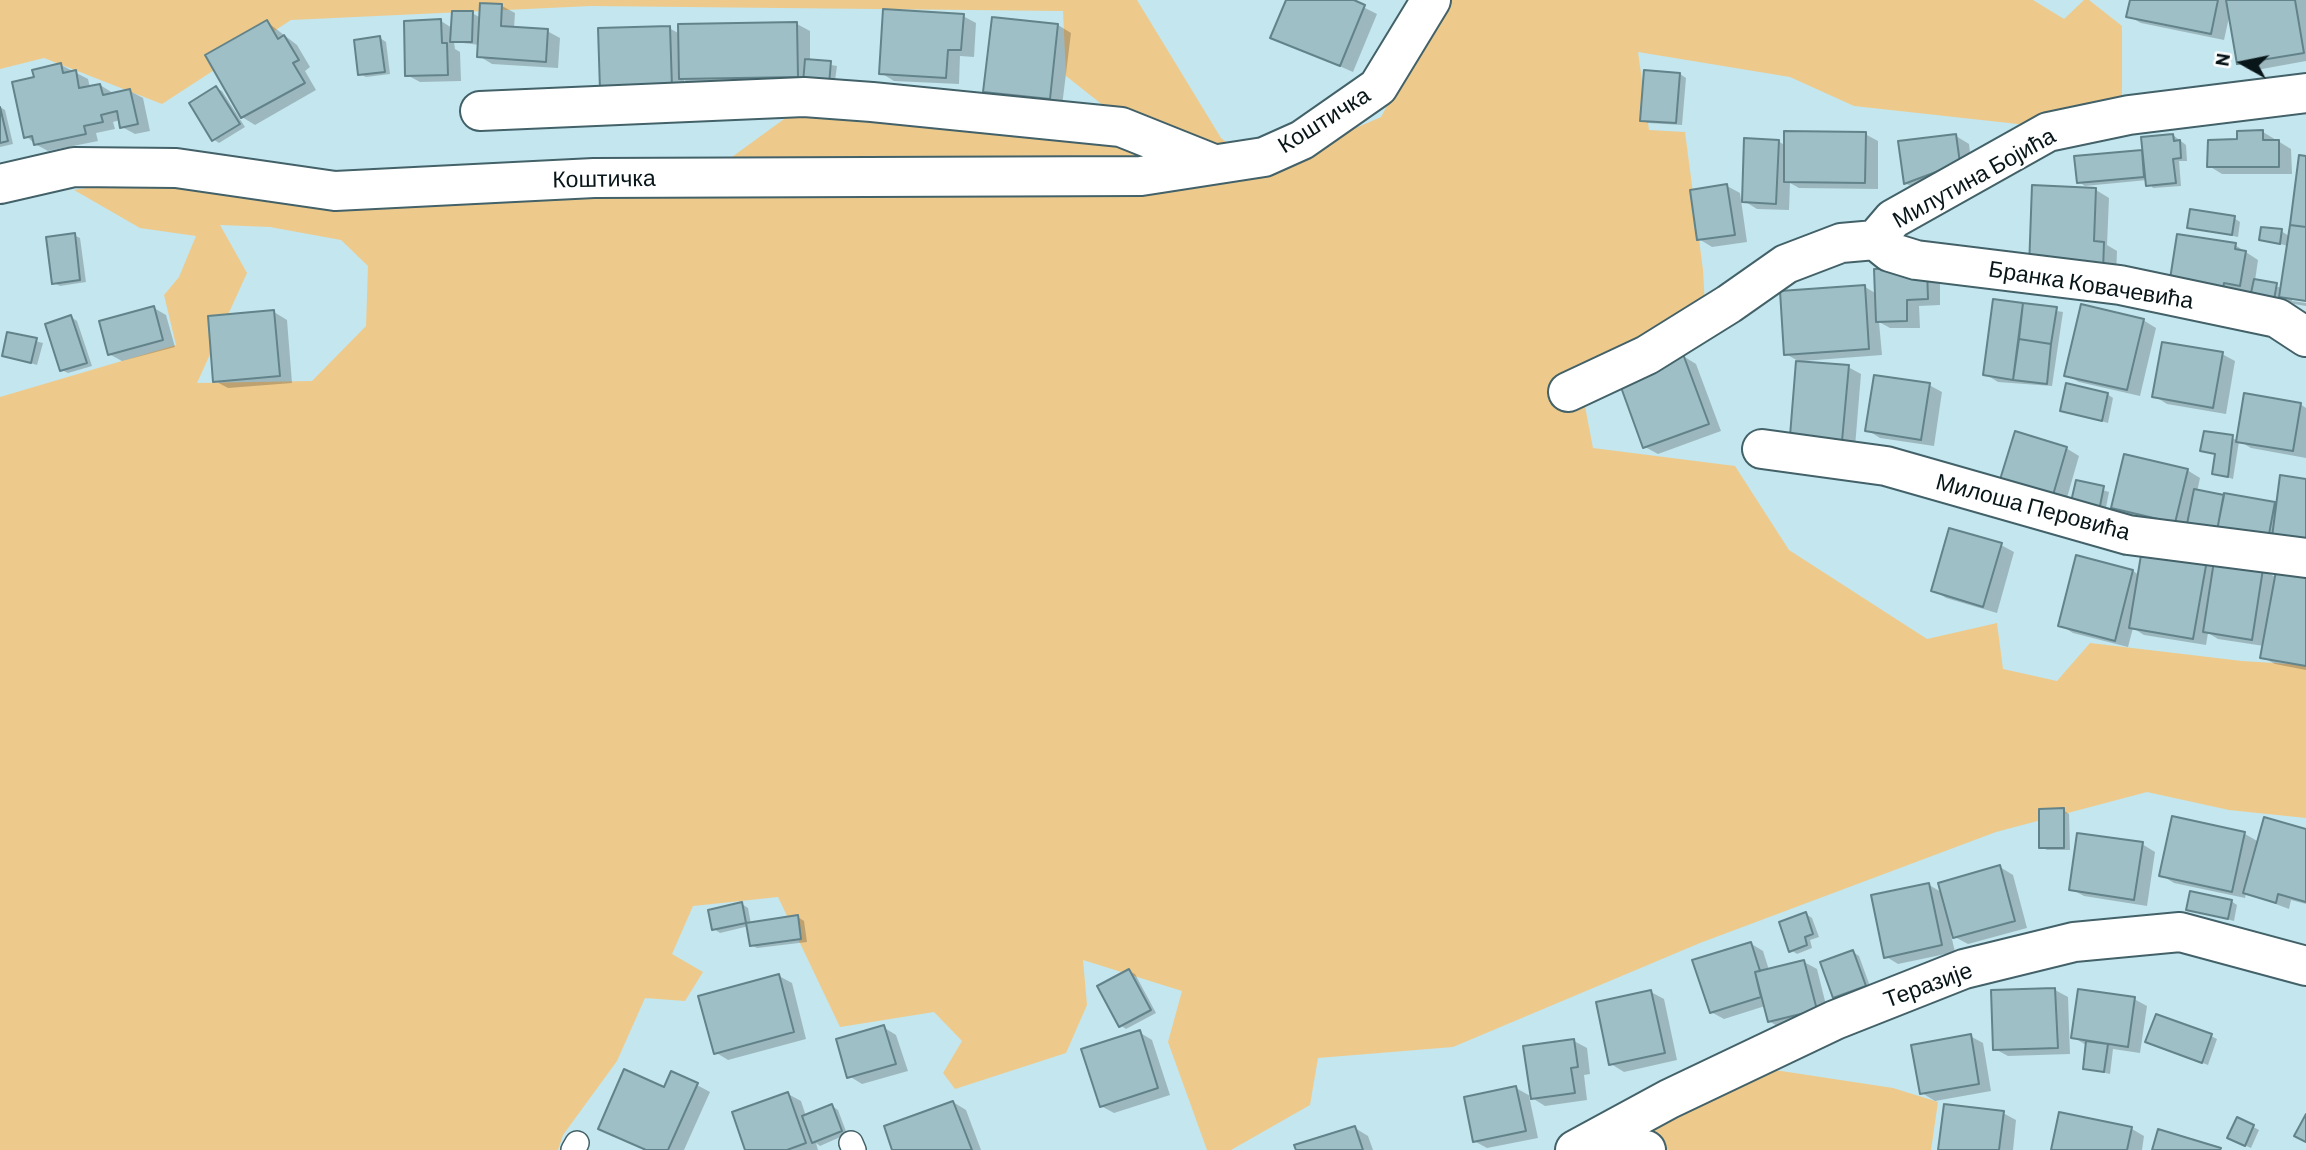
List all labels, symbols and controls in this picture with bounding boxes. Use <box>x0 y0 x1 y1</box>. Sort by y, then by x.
north arrow <box>2208 28 2278 98</box>
text: N <box>2209 52 2234 68</box>
street label: Коштичка <box>1273 81 1375 159</box>
street label: Милутина Бојића <box>1888 122 2060 234</box>
street label: Коштичка <box>552 164 656 194</box>
street label: Бранка Ковачевића <box>1987 255 2195 315</box>
street label: Милоша Перовића <box>1933 468 2133 546</box>
street label: Теразије <box>1880 956 1976 1014</box>

